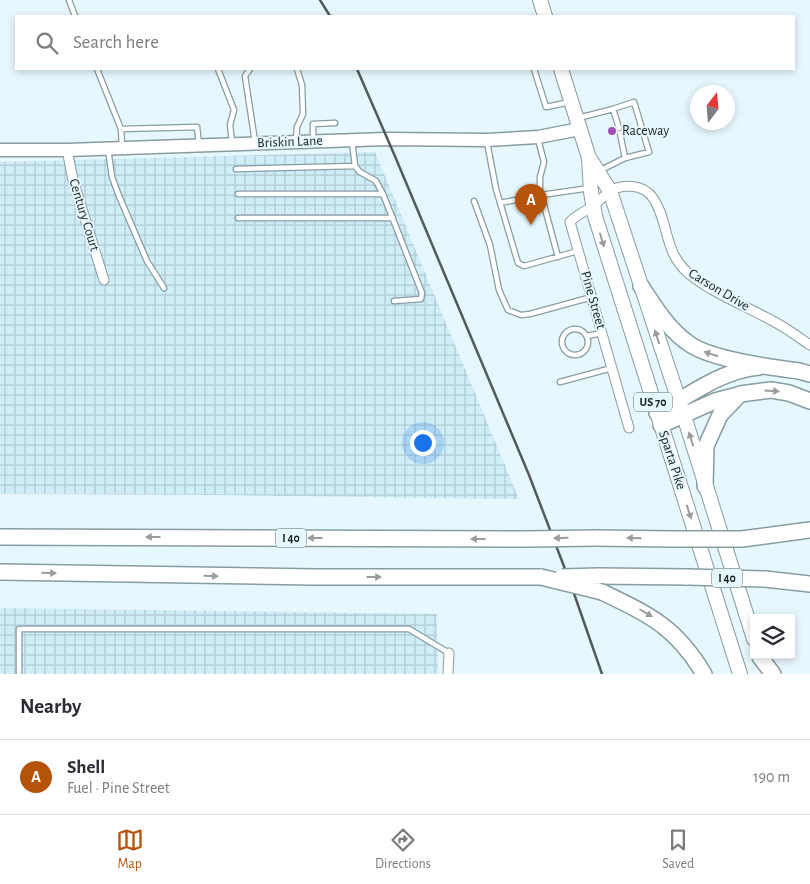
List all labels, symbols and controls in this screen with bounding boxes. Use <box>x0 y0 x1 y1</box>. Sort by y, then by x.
search box <box>15 15 795 70</box>
icon: search <box>33 29 61 57</box>
text: Search here <box>73 33 159 52</box>
north arrow <box>690 85 735 130</box>
place label: Raceway <box>622 124 669 138</box>
marker: Raceway <box>606 125 618 137</box>
street label: Briskin Lane <box>257 134 323 150</box>
street label: Century Court <box>66 177 102 253</box>
pin: A <box>515 184 547 225</box>
one-way arrow <box>599 233 607 248</box>
street label: Carson Drive <box>686 266 752 314</box>
street label: Pine Street <box>578 269 608 331</box>
one-way arrow <box>653 329 660 344</box>
one-way arrow <box>703 349 718 357</box>
one-way arrow <box>765 387 781 395</box>
road number: US 70 <box>634 392 672 412</box>
street label: Sparta Pike <box>656 429 688 491</box>
your location <box>410 430 436 456</box>
one-way arrow <box>686 432 694 447</box>
one-way arrow <box>685 505 693 520</box>
road number: I 40 <box>276 528 306 548</box>
one-way arrow <box>145 533 161 541</box>
one-way arrow <box>307 534 323 542</box>
one-way arrow <box>552 534 568 542</box>
one-way arrow <box>626 534 642 542</box>
one-way arrow <box>470 535 486 543</box>
road number: I 40 <box>712 568 742 588</box>
one-way arrow <box>41 569 57 577</box>
one-way arrow <box>203 572 219 580</box>
one-way arrow <box>366 573 382 581</box>
one-way arrow <box>639 609 653 618</box>
map controls <box>750 614 795 659</box>
button: layers <box>750 614 795 659</box>
text: Nearby <box>20 696 81 717</box>
text: Shell <box>67 758 105 777</box>
text: A <box>31 769 41 785</box>
text: 190 m <box>753 769 790 785</box>
text: Fuel · Pine Street <box>67 780 170 796</box>
tab: Map <box>116 826 144 873</box>
tab: Directions <box>375 826 431 873</box>
tab: Saved <box>662 826 694 873</box>

